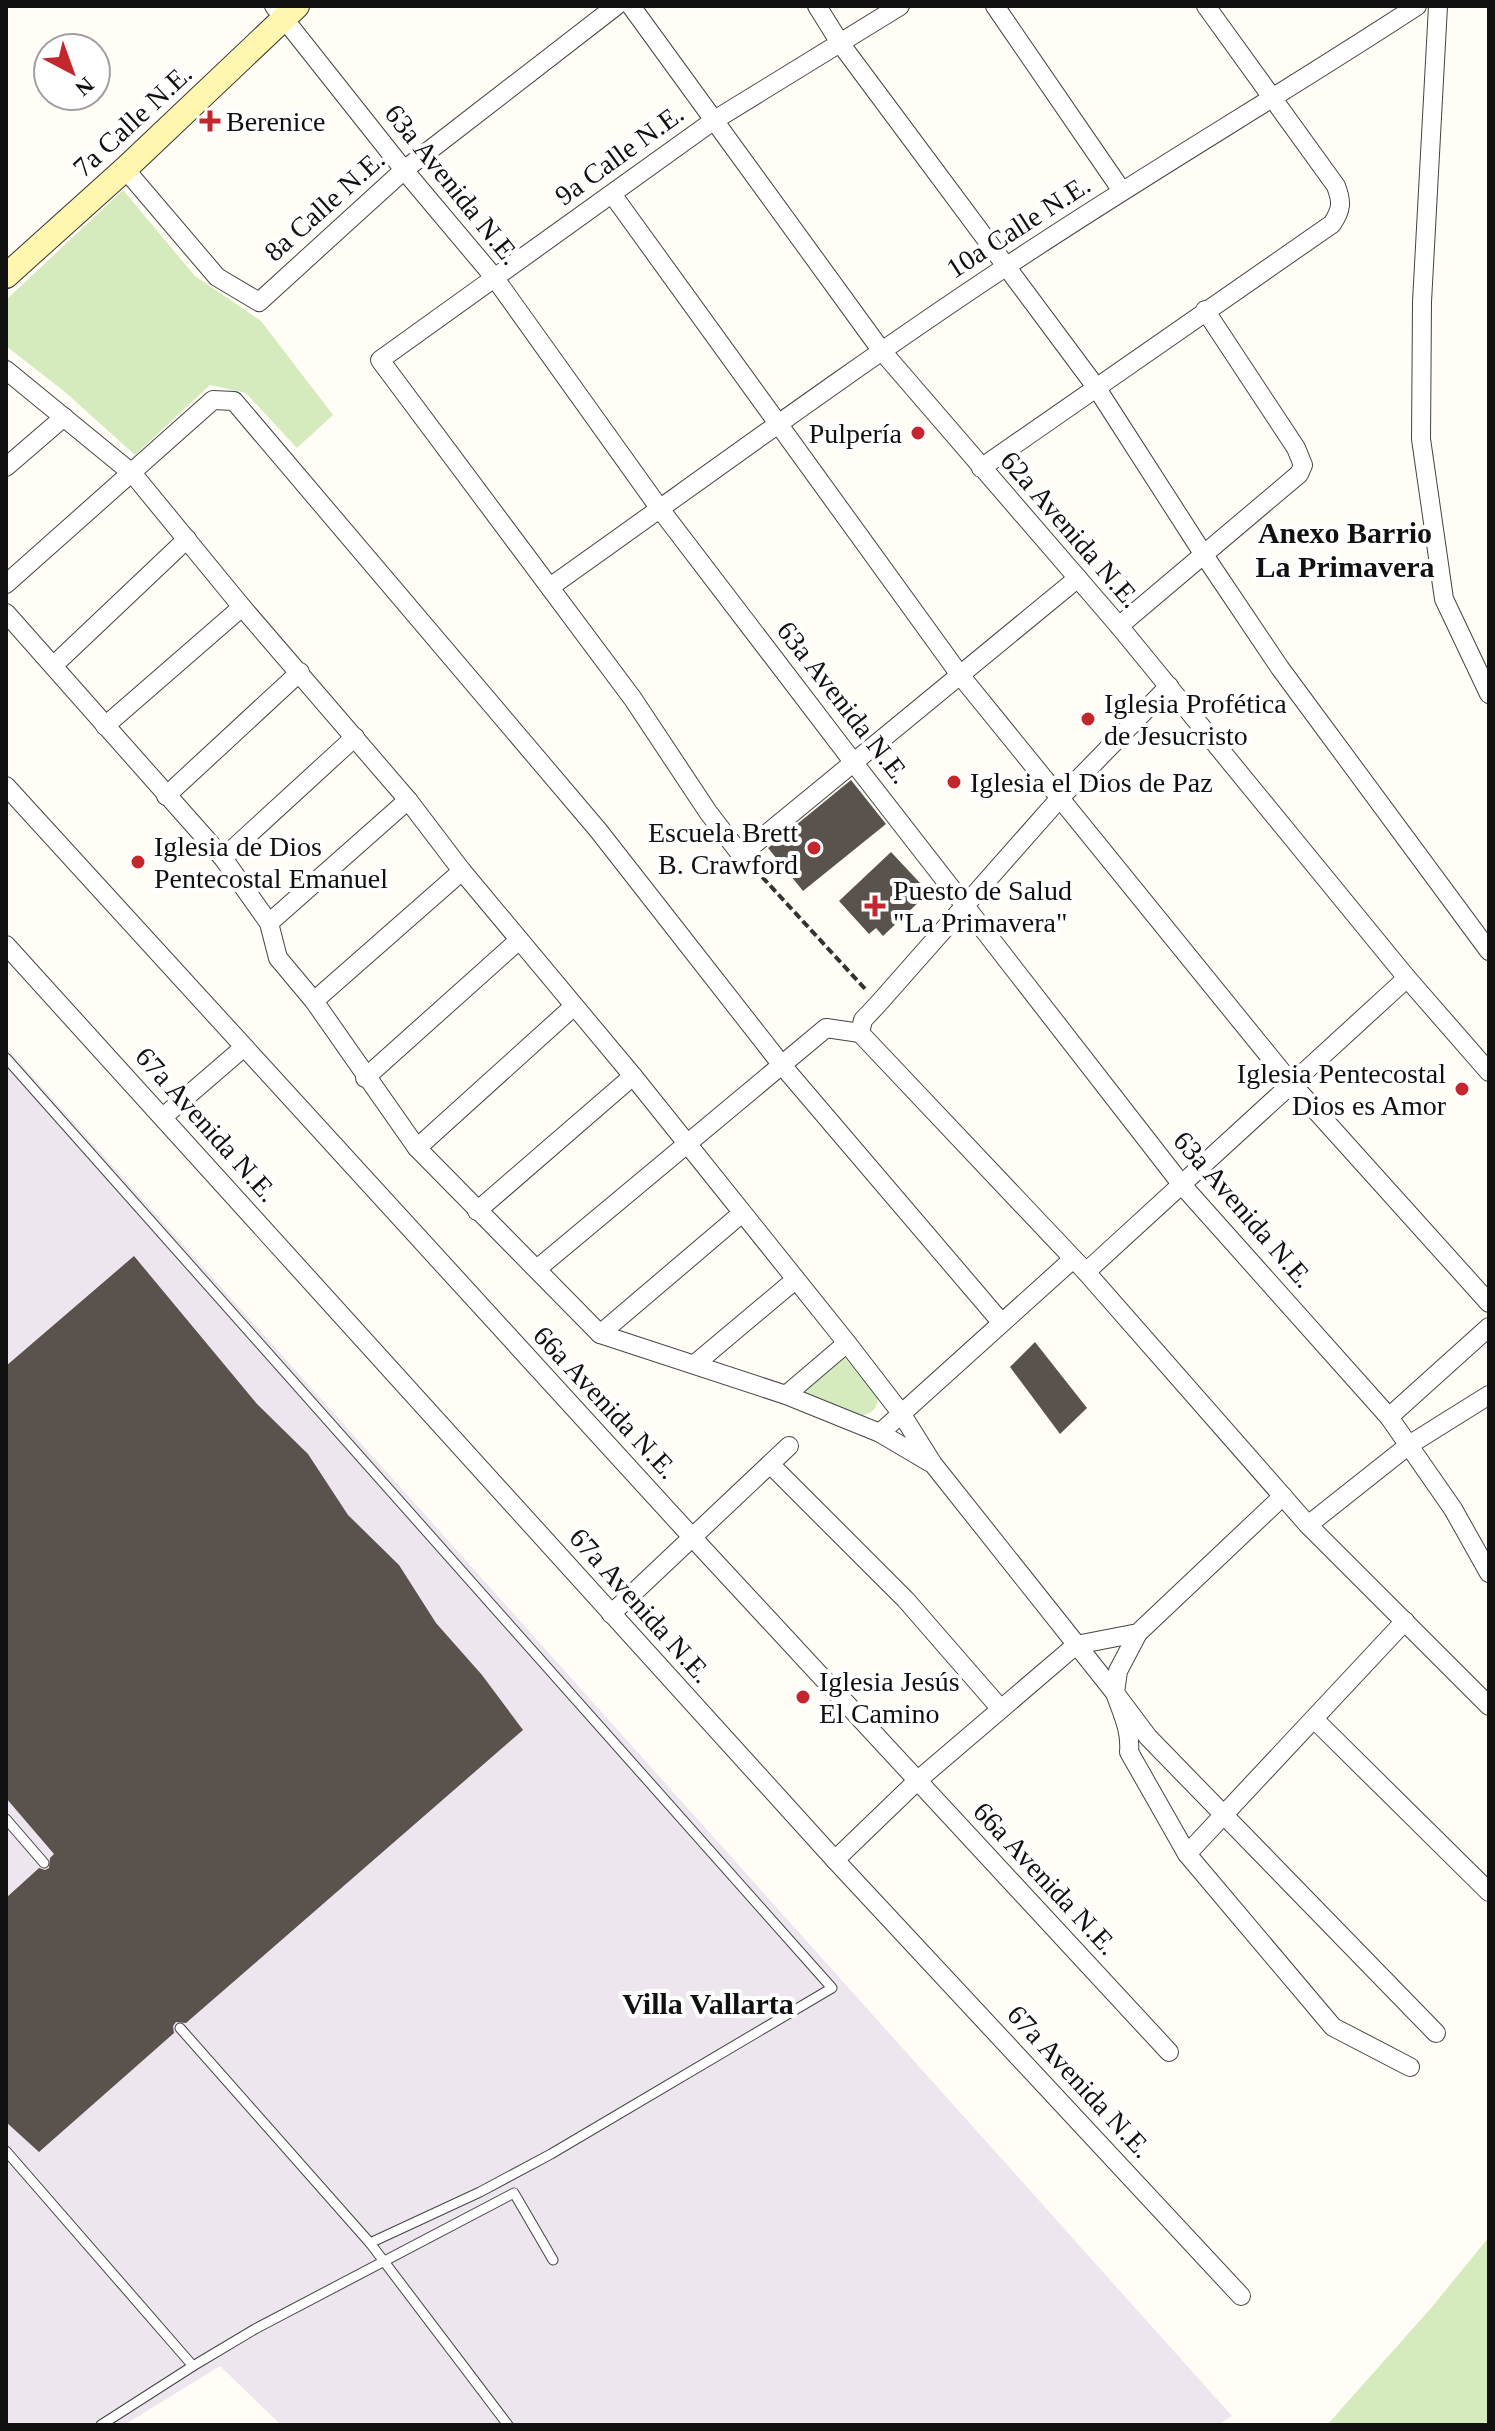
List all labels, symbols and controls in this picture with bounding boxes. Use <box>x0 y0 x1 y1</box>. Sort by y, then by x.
north arrow <box>32 32 112 112</box>
street label: 7a Calle N.E. <box>65 56 199 184</box>
street label: 63a Avenida N.E. <box>379 98 527 271</box>
street label: 9a Calle N.E. <box>549 98 689 211</box>
place label: Berenice <box>226 106 326 137</box>
marker: Berenice <box>201 112 219 130</box>
street label: 8a Calle N.E. <box>258 143 391 267</box>
street label: 10a Calle N.E. <box>941 169 1096 284</box>
place label: Pulpería <box>809 418 903 449</box>
marker: Pulpería <box>909 424 927 442</box>
street label: 62a Avenida N.E. <box>994 445 1147 614</box>
district label: Anexo Barrio La Primavera <box>1255 516 1435 583</box>
street label: 63a Avenida N.E. <box>771 615 916 789</box>
place label: Iglesia Profética de Jesucristo <box>1104 688 1287 751</box>
marker: Iglesia Profética de Jesucristo <box>1079 710 1097 728</box>
place label: Iglesia el Dios de Paz <box>970 767 1213 798</box>
marker: Iglesia el Dios de Paz <box>945 773 963 791</box>
place label: Escuela Brett B. Crawford <box>648 817 798 880</box>
place label: Iglesia de Dios Pentecostal Emanuel <box>154 831 388 894</box>
marker: Escuela Brett B. Crawford <box>805 839 823 857</box>
marker: Iglesia de Dios Pentecostal Emanuel <box>129 853 147 871</box>
place label: Puesto de Salud "La Primavera" <box>893 875 1072 938</box>
marker: Puesto de Salud "La Primavera" <box>864 895 886 917</box>
street label: 67a Avenida N.E. <box>129 1041 284 1208</box>
place label: Iglesia Pentecostal Dios es Amor <box>1237 1058 1447 1121</box>
marker: Iglesia Pentecostal Dios es Amor <box>1453 1080 1471 1098</box>
street label: 63a Avenida N.E. <box>1167 1125 1320 1294</box>
street label: 66a Avenida N.E. <box>527 1320 684 1485</box>
street label: 67a Avenida N.E. <box>563 1522 718 1689</box>
place label: Iglesia Jesús El Camino <box>819 1666 960 1729</box>
marker: Iglesia Jesús El Camino <box>794 1688 812 1706</box>
street label: 66a Avenida N.E. <box>967 1796 1124 1961</box>
district label: Villa Vallarta <box>622 1987 794 2020</box>
street label: 67a Avenida N.E. <box>1001 1999 1158 2164</box>

